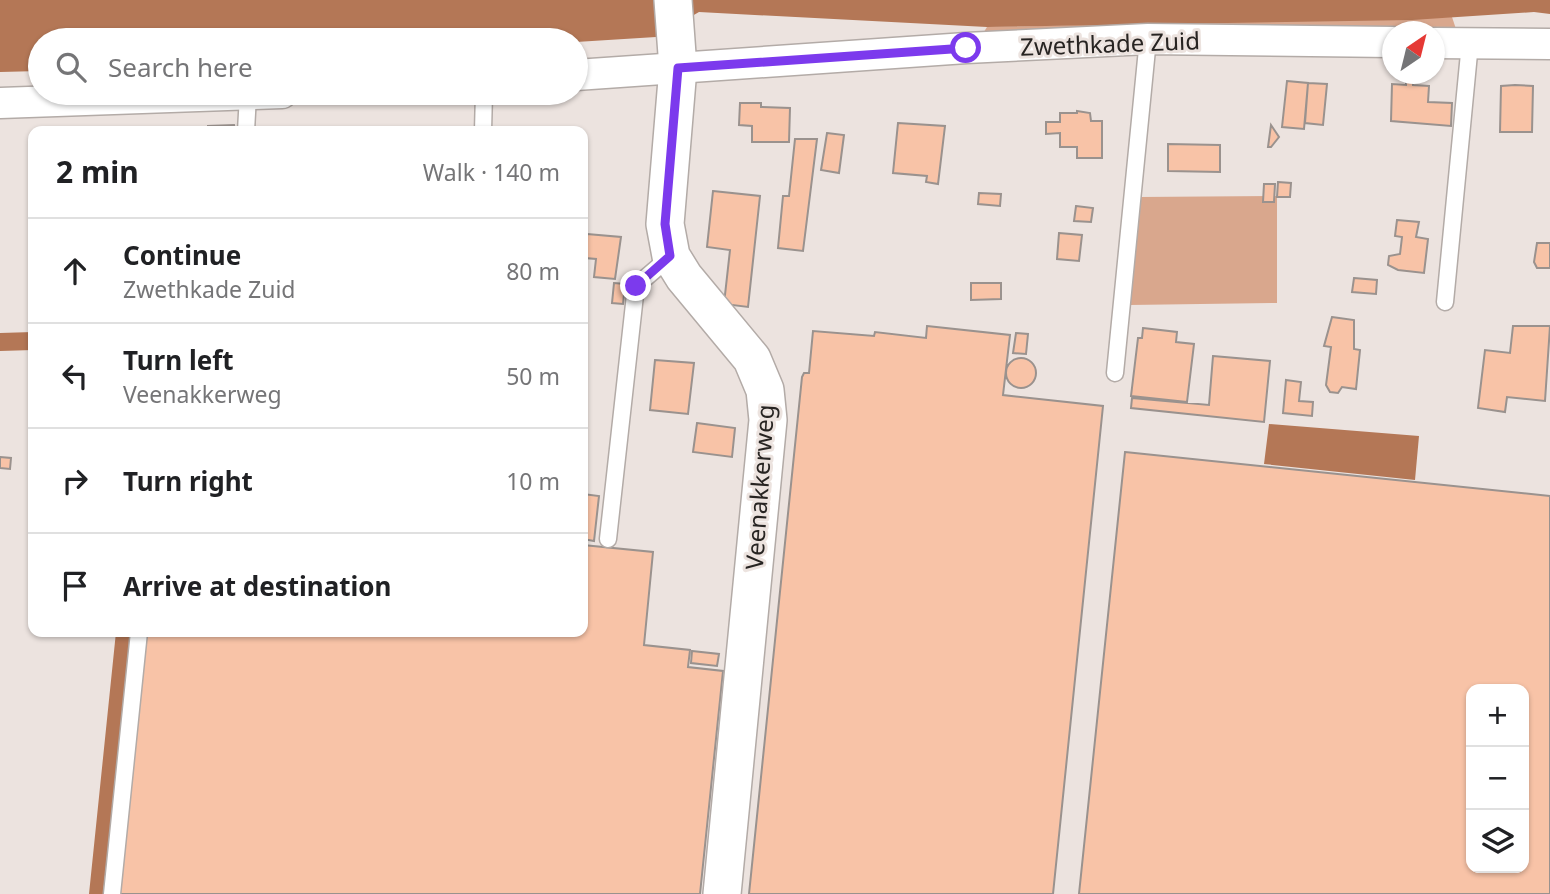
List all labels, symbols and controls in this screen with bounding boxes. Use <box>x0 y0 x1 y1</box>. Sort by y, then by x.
north arrow <box>1382 21 1445 84</box>
street label: Zwethkade Zuid <box>1020 23 1200 63</box>
search box <box>28 28 588 105</box>
route start <box>950 32 981 63</box>
icon: search <box>52 48 90 86</box>
text: Search here <box>108 49 253 85</box>
text: 2 min <box>56 151 139 192</box>
text: Walk · 140 m <box>423 156 560 188</box>
text: Continue <box>123 237 241 273</box>
icon: ahead <box>56 252 94 290</box>
text: 80 m <box>506 255 560 287</box>
route end <box>620 270 651 301</box>
text: Zwethkade Zuid <box>123 273 295 305</box>
text: Turn left <box>123 342 234 378</box>
icon: left <box>56 357 94 395</box>
text: 50 m <box>506 360 560 392</box>
text: Veenakkerweg <box>123 378 282 410</box>
street label: Veenakkerweg <box>737 403 781 571</box>
icon: right <box>56 462 94 500</box>
text: Turn right <box>123 463 253 499</box>
text: 10 m <box>506 465 560 497</box>
icon: arrive <box>56 567 94 605</box>
text: Arrive at destination <box>123 568 392 604</box>
map controls <box>1466 684 1529 873</box>
button: + <box>1466 684 1529 747</box>
button: − <box>1466 747 1529 810</box>
button: layers <box>1466 810 1529 873</box>

